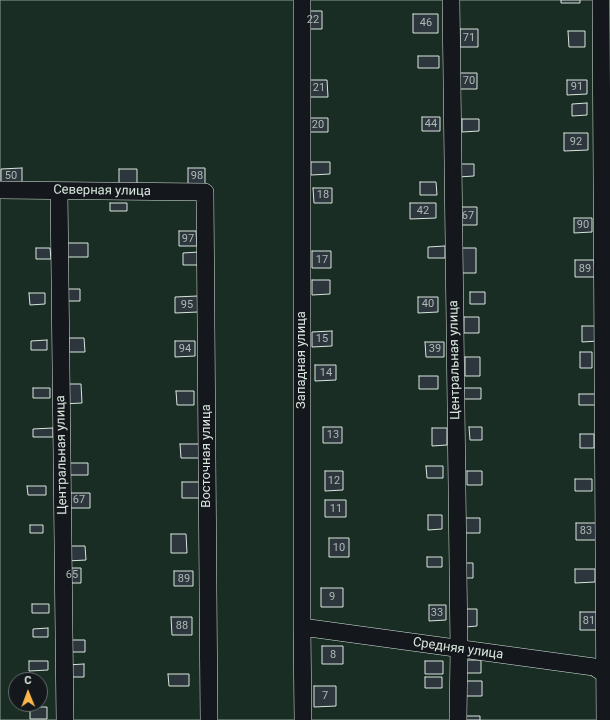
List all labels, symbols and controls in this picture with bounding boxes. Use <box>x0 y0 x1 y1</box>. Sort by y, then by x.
house number: 22 <box>307 13 319 27</box>
house number: 46 <box>420 16 432 30</box>
house number: 71 <box>463 31 475 45</box>
house number: 70 <box>463 74 475 88</box>
house number: 91 <box>571 80 583 94</box>
house number: 21 <box>313 81 325 95</box>
house number: 44 <box>425 117 437 131</box>
house number: 20 <box>312 118 324 132</box>
house number: 92 <box>570 135 582 149</box>
house number: 50 <box>5 169 17 183</box>
house number: 98 <box>191 169 203 183</box>
street label: Северная улица <box>53 182 151 200</box>
house number: 18 <box>317 188 329 202</box>
house number: 42 <box>417 204 429 218</box>
house number: 67 <box>462 209 474 223</box>
house number: 90 <box>577 218 589 232</box>
house number: 97 <box>182 232 194 246</box>
house number: 17 <box>316 253 328 267</box>
house number: 89 <box>579 262 591 276</box>
house number: 40 <box>422 297 434 311</box>
house number: 95 <box>181 298 193 312</box>
street label: Центральная улица <box>446 300 464 420</box>
street label: Западная улица <box>294 311 310 409</box>
house number: 15 <box>316 332 328 346</box>
house number: 94 <box>179 342 191 356</box>
house number: 39 <box>429 342 441 356</box>
house number: 14 <box>320 366 332 380</box>
street label: Центральная улица <box>53 395 71 515</box>
street label: Восточная улица <box>199 404 215 508</box>
house number: 13 <box>327 428 339 442</box>
house number: 12 <box>328 474 340 488</box>
house number: 67 <box>73 493 85 507</box>
house number: 11 <box>330 502 342 516</box>
house number: 83 <box>580 524 592 538</box>
house number: 10 <box>333 541 345 555</box>
house number: 65 <box>66 568 78 582</box>
house number: 89 <box>178 572 190 586</box>
house number: 9 <box>329 590 335 604</box>
house number: 33 <box>431 606 443 620</box>
house number: 81 <box>583 614 595 628</box>
house number: 88 <box>176 619 188 633</box>
street label: Средняя улица <box>412 635 504 663</box>
house number: 8 <box>330 648 336 662</box>
north arrow <box>8 672 48 712</box>
text: С <box>24 674 32 687</box>
house number: 7 <box>322 689 328 703</box>

